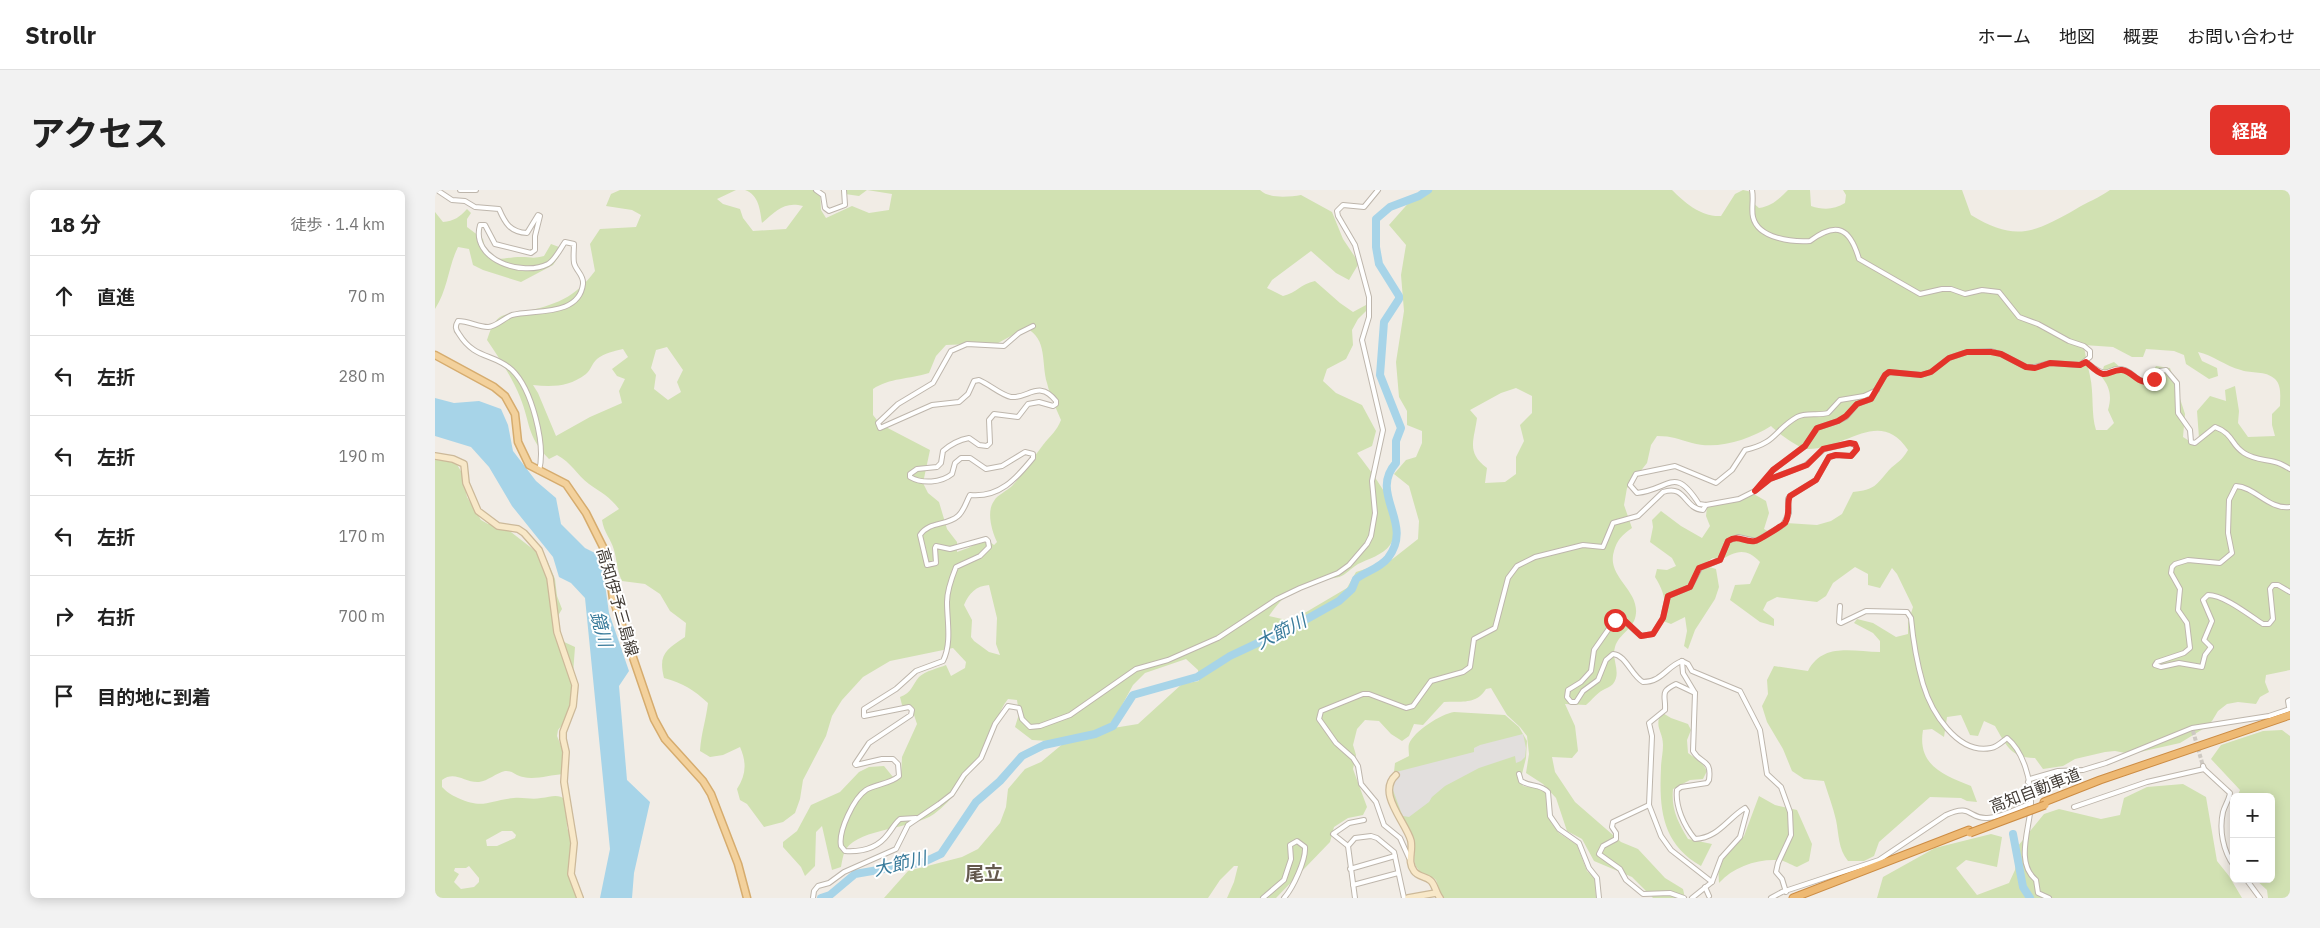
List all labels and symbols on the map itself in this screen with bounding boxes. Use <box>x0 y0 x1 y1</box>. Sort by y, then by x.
route end <box>2143 368 2166 391</box>
street label: 高知伊予三島線 <box>593 545 643 659</box>
water label: 大節川 <box>1251 608 1312 654</box>
water label: 鏡川 <box>586 609 618 651</box>
route start <box>1604 609 1627 632</box>
street label: 高知自動車道 <box>1987 763 2083 817</box>
water label: 大節川 <box>871 846 931 881</box>
district label: 尾立 <box>965 861 1003 885</box>

